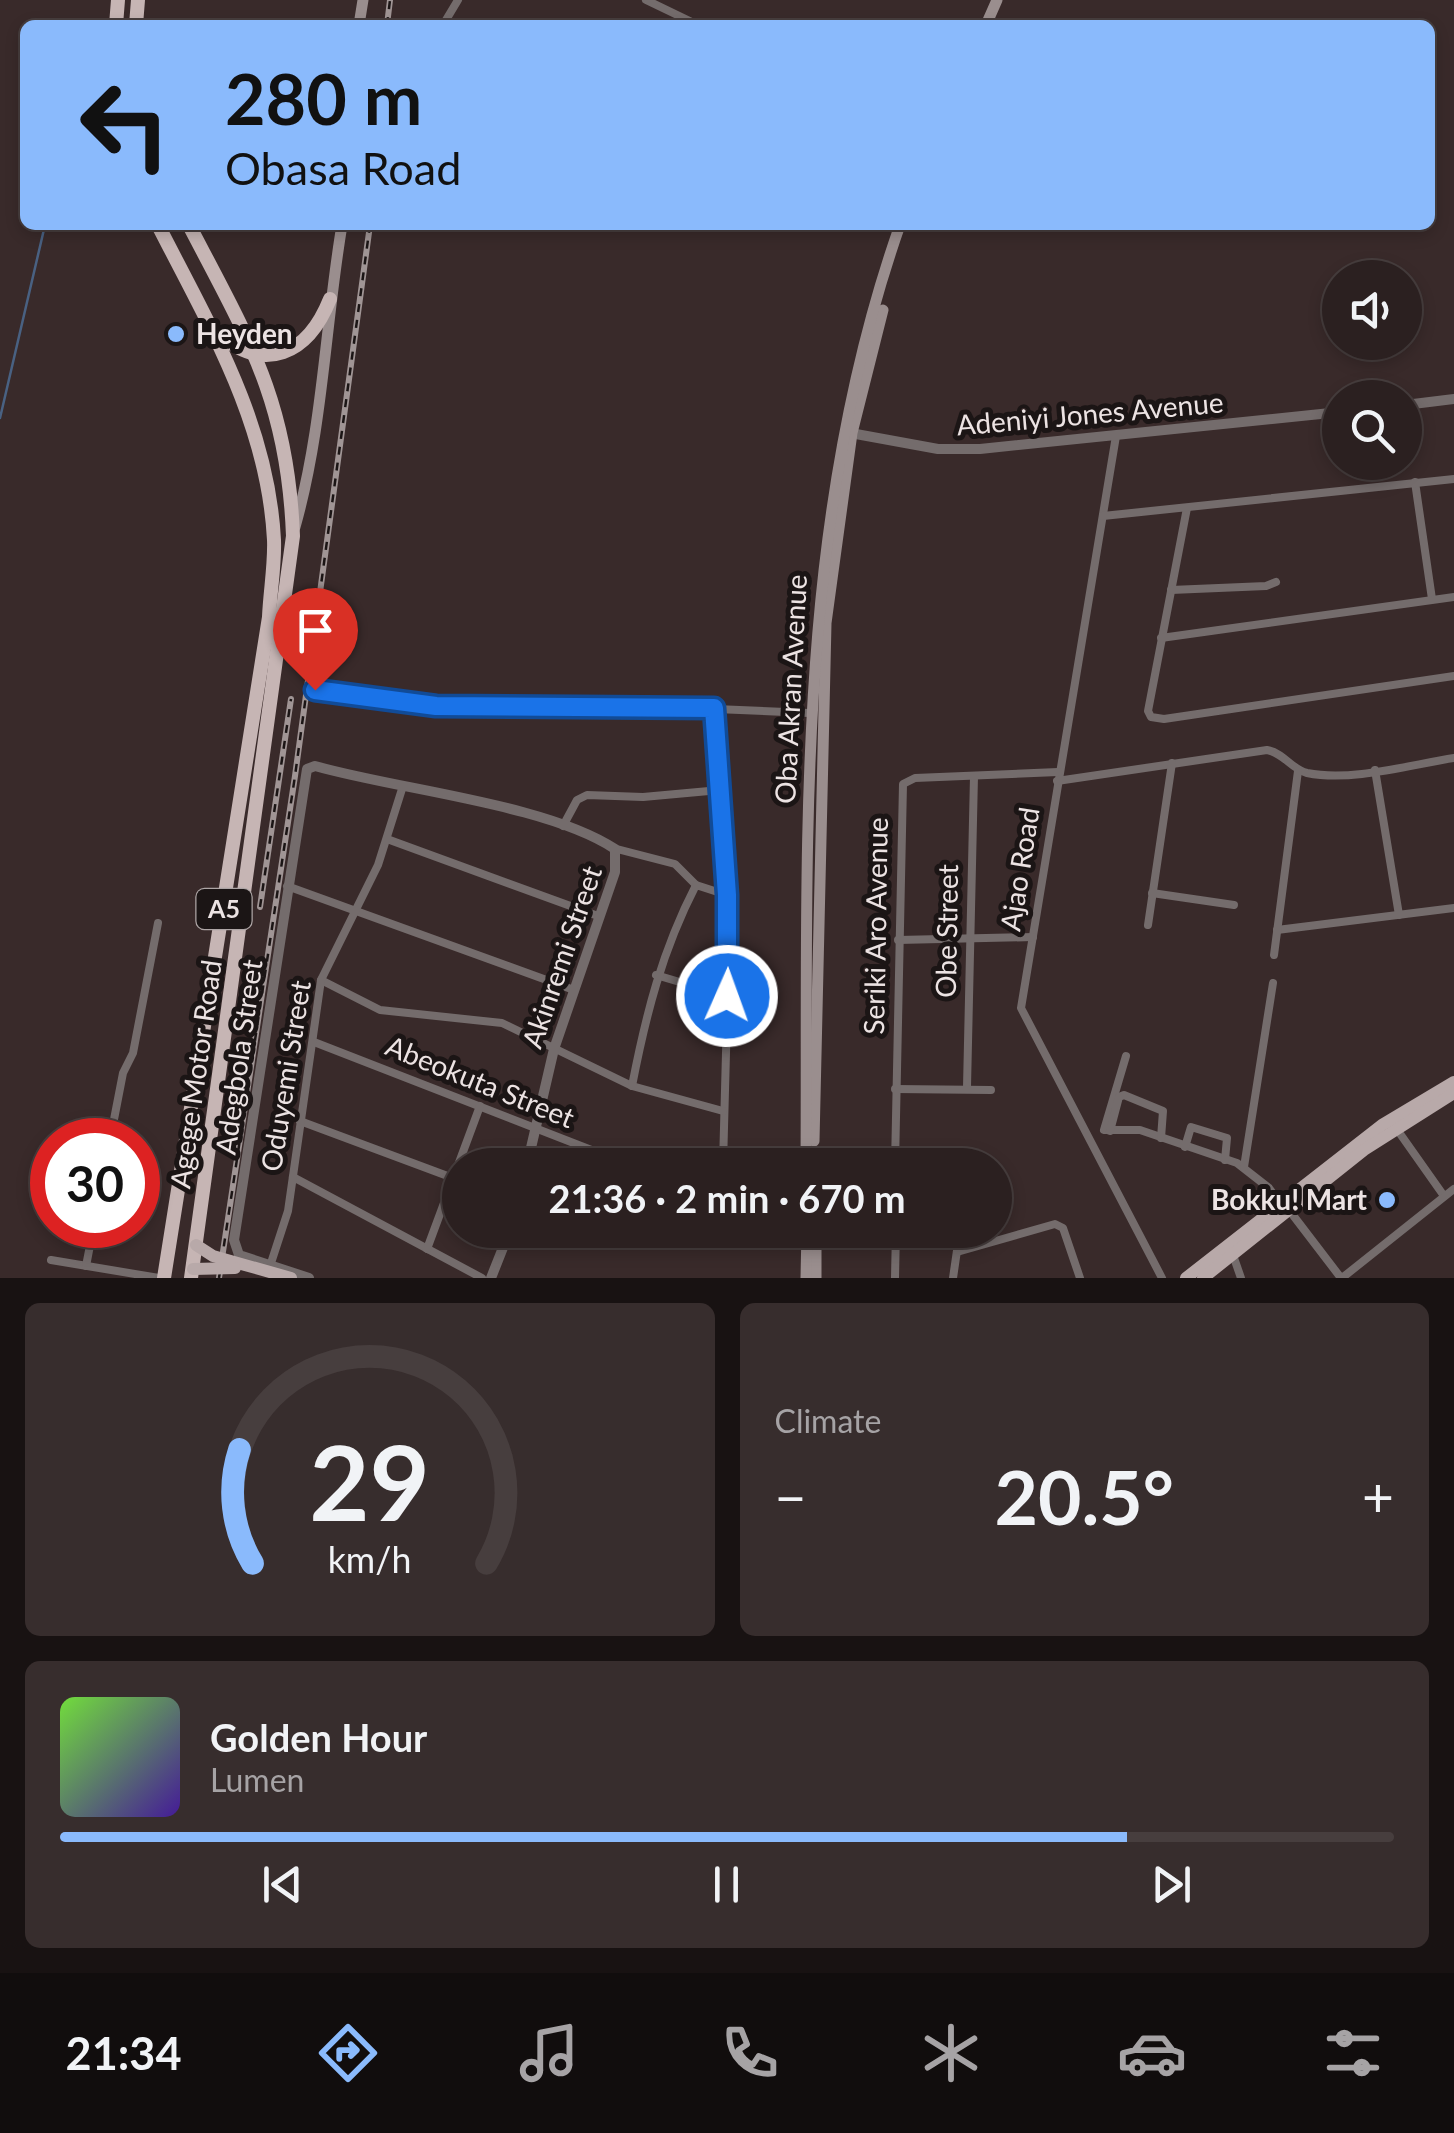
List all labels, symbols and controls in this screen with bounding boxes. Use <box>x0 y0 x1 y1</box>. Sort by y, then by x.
text: 280 m <box>225 56 422 140</box>
icon: left <box>60 60 190 190</box>
text: Obasa Road <box>225 141 461 195</box>
map controls <box>1322 260 1422 480</box>
button: sound <box>1322 260 1422 360</box>
place label: Heyden <box>196 316 293 350</box>
marker: Heyden <box>165 323 187 345</box>
button: search <box>1322 380 1422 480</box>
street label: Adeniyi Jones Avenue <box>955 384 1225 442</box>
street label: Oba Akran Avenue <box>767 573 813 804</box>
pin <box>273 588 358 691</box>
icon: arrive <box>288 603 343 658</box>
street label: Ajao Road <box>992 805 1046 933</box>
street label: Seriki Aro Avenue <box>856 817 894 1035</box>
street label: Akinremi Street <box>514 861 608 1052</box>
street label: Obe Street <box>928 864 964 998</box>
road number: A5 <box>196 889 252 929</box>
position arrow <box>675 944 779 1048</box>
street label: Agege Motor Road <box>162 957 228 1190</box>
street label: Adegbola Street <box>207 957 269 1157</box>
street label: Oduyemi Street <box>253 978 317 1174</box>
street label: Abeokuta Street <box>381 1028 579 1134</box>
speed limit sign: 30 <box>30 1118 160 1248</box>
text: 21:36 · 2 min · 670 m <box>548 1175 906 1221</box>
place label: Bokku! Mart <box>1211 1182 1368 1216</box>
marker: Bokku! Mart <box>1376 1189 1398 1211</box>
text: Climate <box>775 1401 881 1440</box>
text: 29 <box>309 1418 430 1543</box>
text: 20.5° <box>995 1451 1174 1541</box>
text: − <box>775 1463 806 1529</box>
text: + <box>1362 1463 1394 1529</box>
text: km/h <box>328 1538 412 1581</box>
text: Golden Hour <box>210 1714 427 1760</box>
text: Lumen <box>210 1760 304 1799</box>
icon: previous <box>255 1857 310 1912</box>
icon: pause <box>699 1857 754 1912</box>
icon: next <box>1144 1857 1199 1912</box>
icon: directions <box>313 2018 383 2088</box>
icon: music <box>514 2018 584 2088</box>
icon: phone <box>715 2018 785 2088</box>
icon: climate <box>916 2018 986 2088</box>
icon: car <box>1117 2018 1187 2088</box>
icon: filters <box>1318 2018 1388 2088</box>
text: 21:34 <box>66 2026 182 2080</box>

